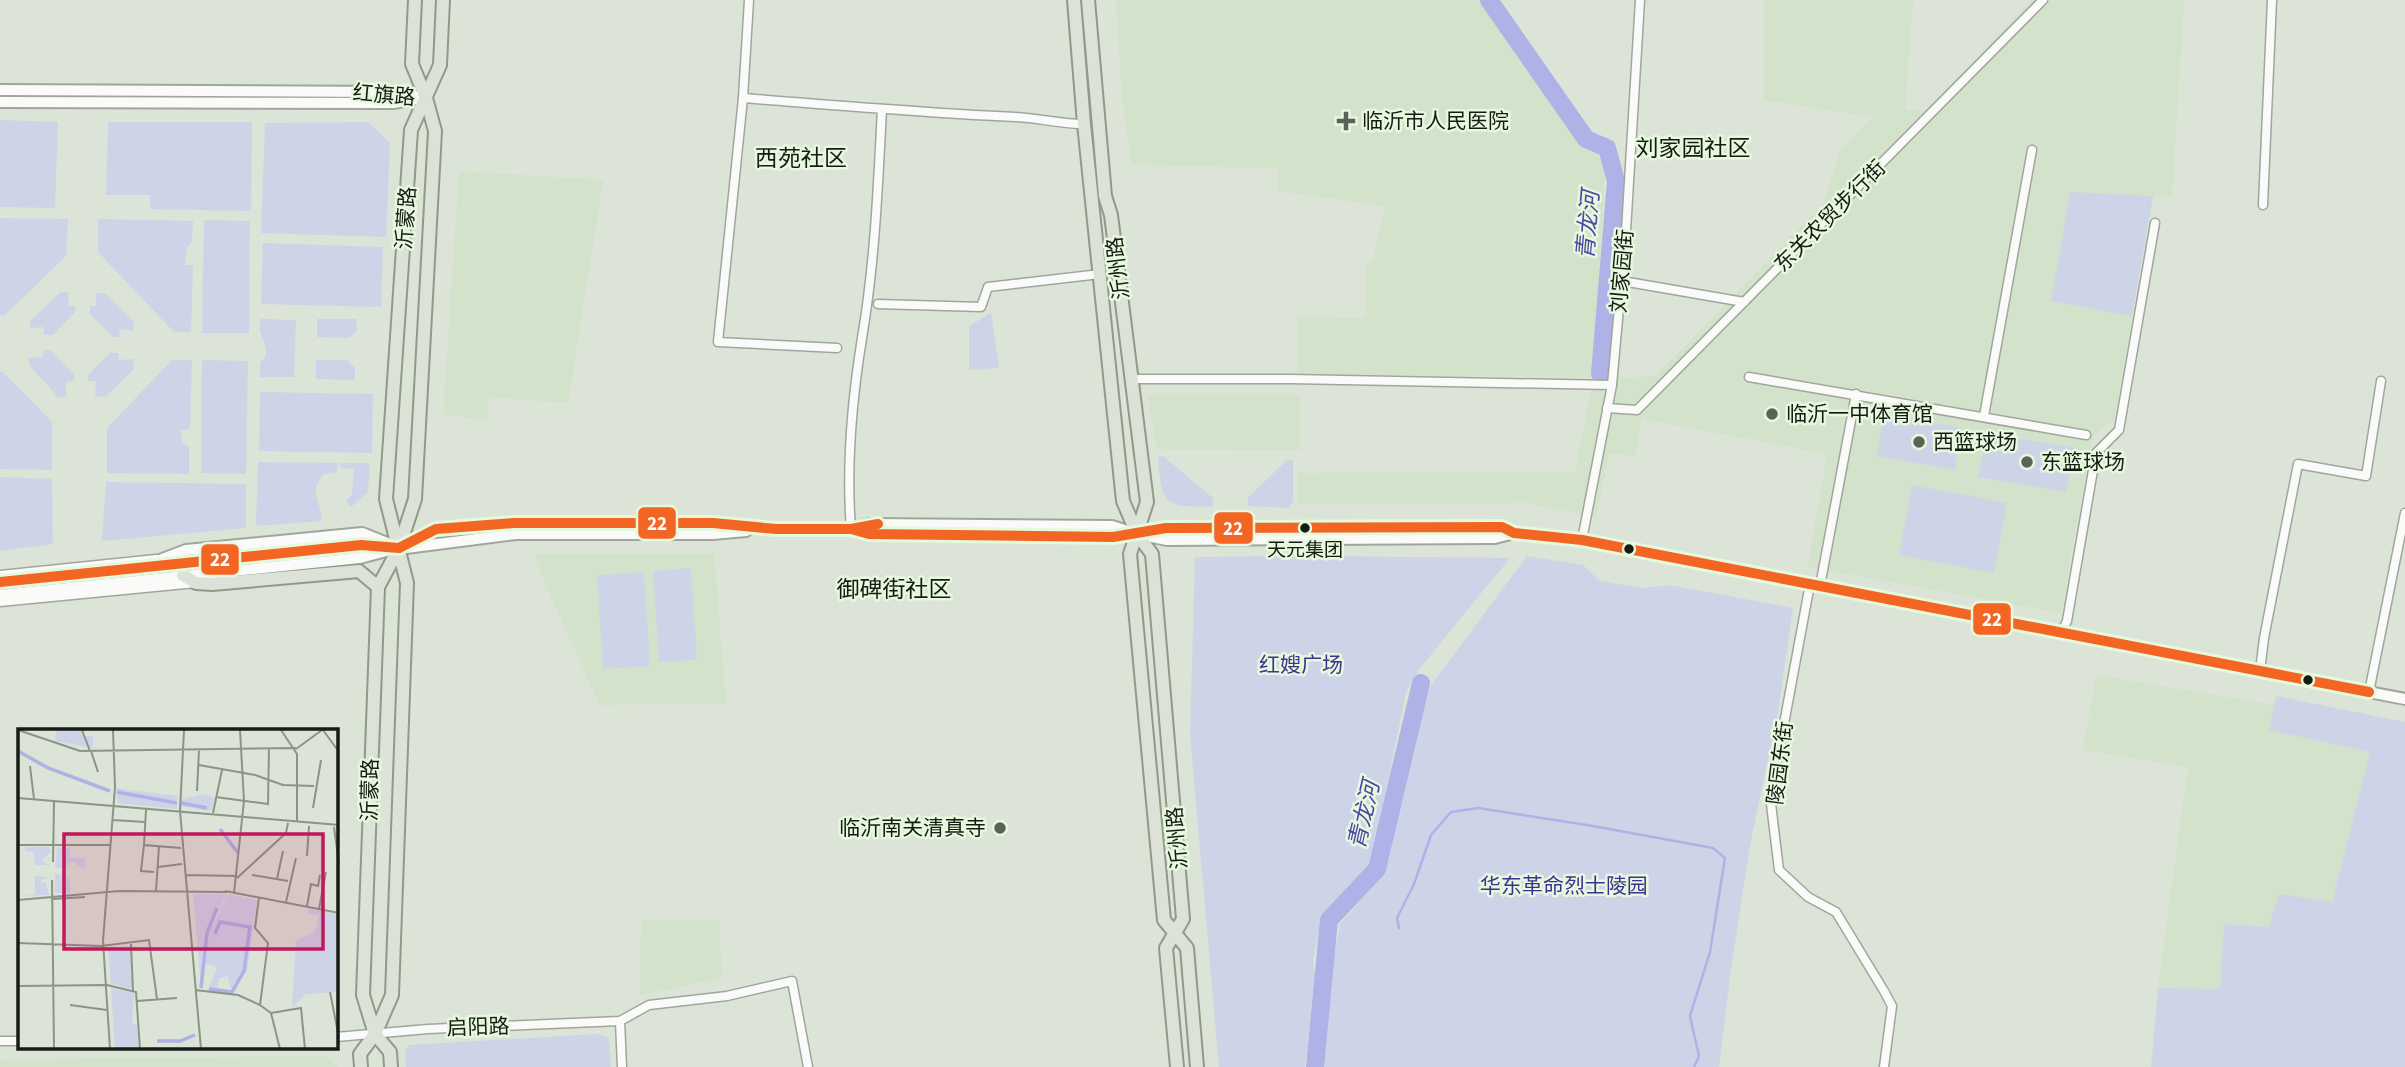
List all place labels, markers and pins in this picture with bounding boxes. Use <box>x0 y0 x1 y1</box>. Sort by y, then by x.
place label: 临沂市人民医院 <box>1362 106 1509 136</box>
marker: 临沂市人民医院 <box>1336 111 1356 131</box>
place label: 临沂一中体育馆 <box>1786 399 1933 429</box>
marker: 临沂一中体育馆 <box>1764 406 1780 422</box>
place label: 西篮球场 <box>1933 427 2017 457</box>
marker: 西篮球场 <box>1911 434 1927 450</box>
place label: 东篮球场 <box>2041 447 2125 477</box>
marker: 东篮球场 <box>2019 454 2035 470</box>
marker: 天元集团 <box>1298 521 1312 535</box>
place label: 天元集团 <box>1267 537 1343 564</box>
unlabelled marker <box>1622 542 1636 556</box>
unlabelled marker <box>2301 673 2315 687</box>
place label: 临沂南关清真寺 <box>839 813 986 843</box>
marker: 临沂南关清真寺 <box>992 820 1008 836</box>

